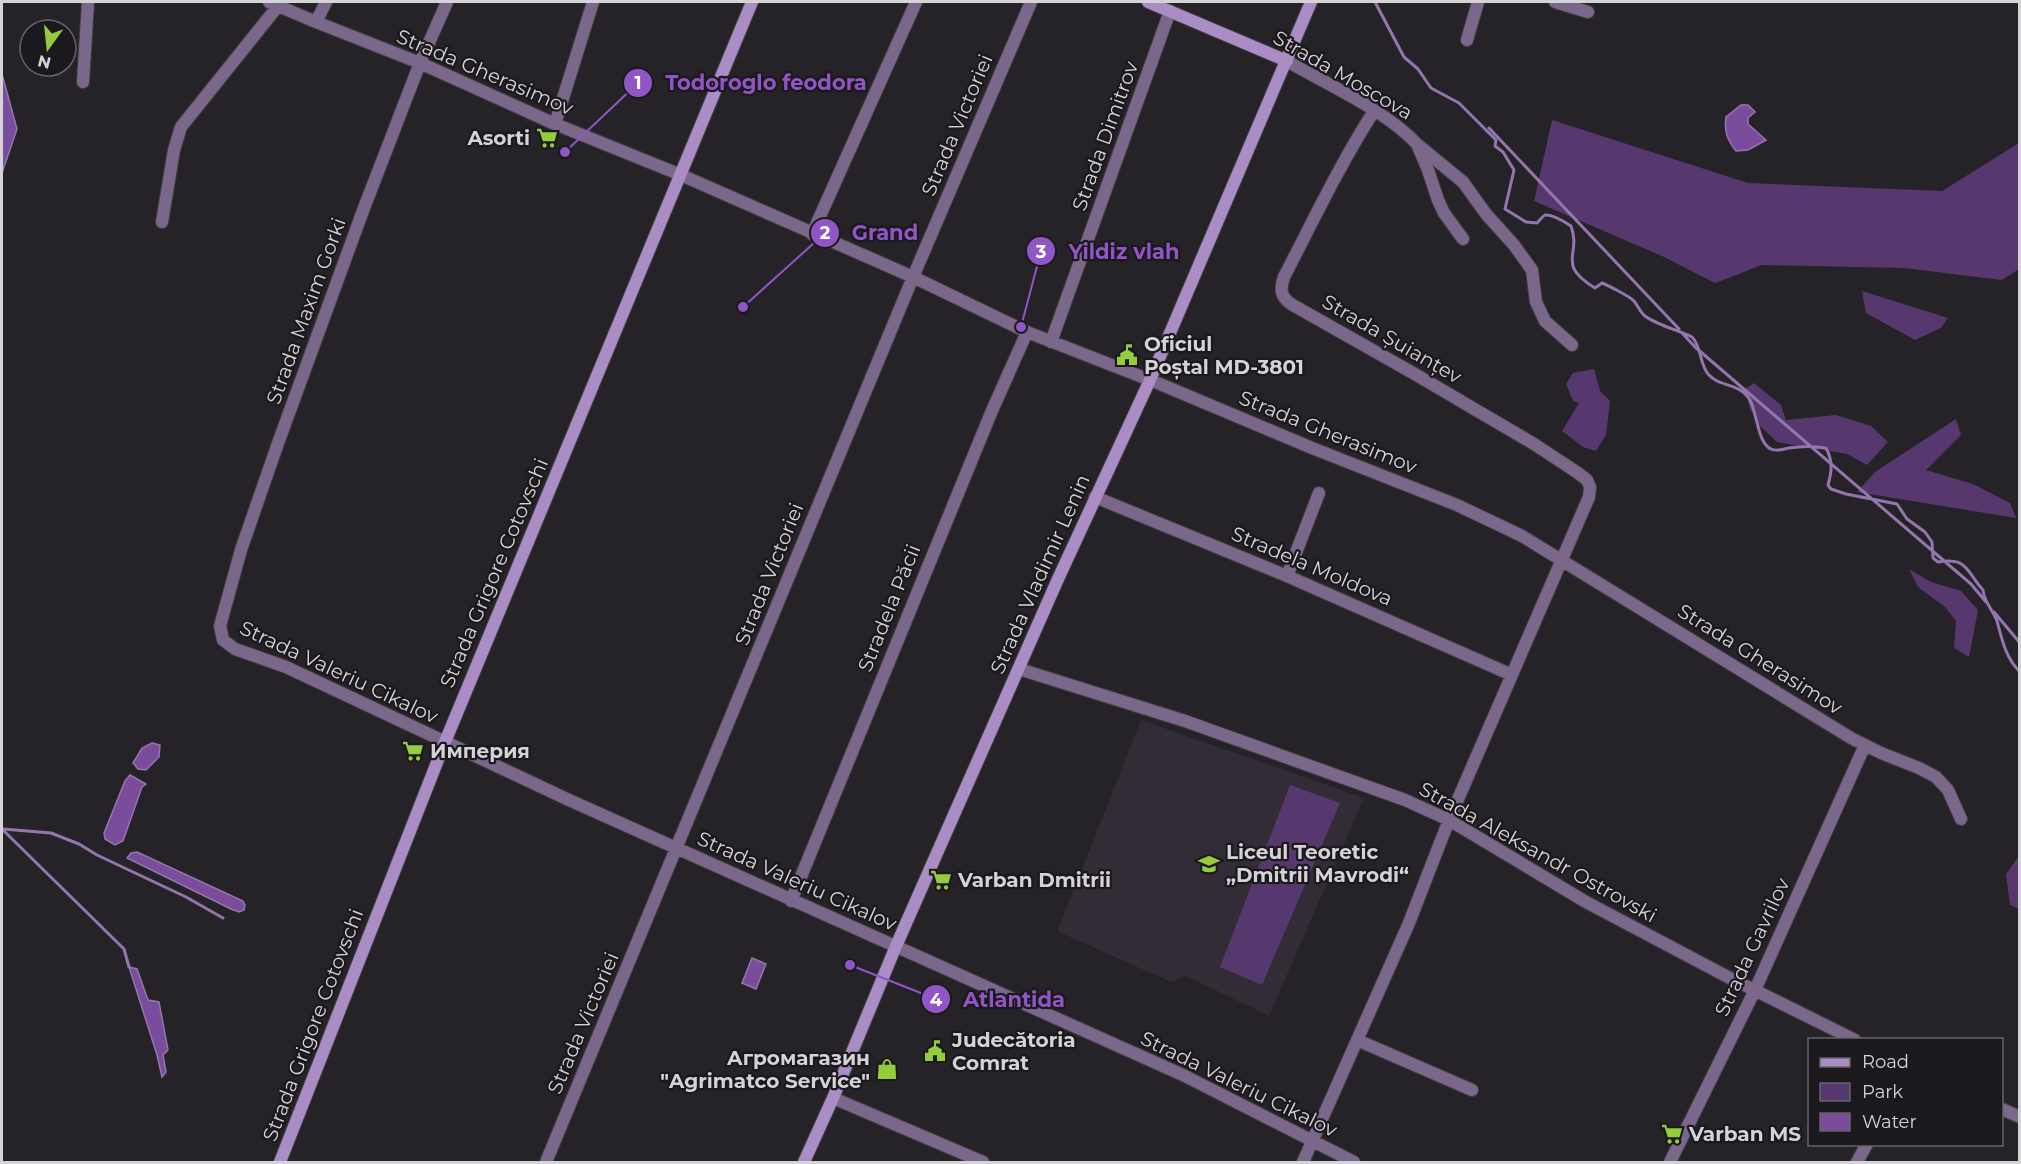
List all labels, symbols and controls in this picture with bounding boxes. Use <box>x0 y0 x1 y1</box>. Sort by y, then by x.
north arrow <box>18 18 78 78</box>
street label: Strada Gherasimov <box>393 24 577 120</box>
street label: Strada Moscova <box>1269 25 1417 125</box>
text: N <box>36 51 53 73</box>
street label: Strada Victoriei <box>916 51 998 199</box>
street label: Strada Dimitrov <box>1067 58 1143 214</box>
callout: Todoroglo feodora <box>623 63 879 102</box>
text: Todoroglo feodora <box>665 70 867 95</box>
text: 1 <box>634 72 642 94</box>
place label: Asorti <box>466 126 530 150</box>
supermarket icon: Asorti <box>535 126 559 150</box>
callout: Grand <box>810 213 931 252</box>
street label: Strada Maxim Gorki <box>261 214 351 408</box>
text: Grand <box>852 220 918 245</box>
text: 2 <box>820 222 831 244</box>
callout: Yildiz vlah <box>1026 232 1192 271</box>
text: Yildiz vlah <box>1067 239 1180 264</box>
text: 3 <box>1035 241 1047 263</box>
street label: Strada Șuianțev <box>1318 289 1466 390</box>
place label: Oficiul Poștal MD-3801 <box>1144 332 1304 380</box>
public building icon: Oficiul Poștal MD-3801 <box>1115 343 1139 367</box>
street label: Strada Gherasimov <box>1236 385 1421 479</box>
street label: Strada Grigore Cotovschi <box>435 455 553 691</box>
street label: Strada Vladimir Lenin <box>985 471 1095 677</box>
street label: Strada Victoriei <box>730 499 808 649</box>
street label: Stradela Moldova <box>1228 521 1396 611</box>
street label: Stradela Păcii <box>853 541 925 675</box>
street label: Strada Gherasimov <box>1673 599 1847 719</box>
street label: Strada Valeriu Cikalov <box>236 616 442 729</box>
supermarket icon: Империя <box>401 739 425 763</box>
place label: Империя <box>430 739 530 763</box>
street label: Strada Aleksandr Ostrovski <box>1415 777 1661 927</box>
street label: Strada Valeriu Cikalov <box>694 826 901 936</box>
place label: Liceul Teoretic „Dmitrii Mavrodi“ <box>1226 840 1409 887</box>
school or university icon: Liceul Teoretic „Dmitrii Mavrodi“ <box>1197 852 1221 876</box>
supermarket icon: Varban Dmitrii <box>929 868 953 892</box>
place label: Varban Dmitrii <box>957 868 1111 892</box>
street label: Strada Gavrilov <box>1710 874 1795 1020</box>
street label: Strada Grigore Cotovschi <box>258 905 368 1145</box>
street label: Strada Victoriei <box>542 949 624 1097</box>
callout: Atlantida <box>921 980 1077 1019</box>
text: Atlantida <box>962 987 1065 1012</box>
text: 4 <box>930 989 943 1011</box>
street label: Strada Valeriu Cikalov <box>1137 1026 1341 1142</box>
place label: Judecătoria Comrat <box>951 1028 1076 1075</box>
legend <box>1808 1038 2003 1146</box>
public building icon: Judecătoria Comrat <box>923 1039 947 1063</box>
place label: Агромагазин "Agrimatco Service" <box>660 1046 870 1093</box>
text: Road <box>1862 1051 1909 1073</box>
shop icon: Агромагазин "Agrimatco Service" <box>875 1057 899 1081</box>
text: Park <box>1862 1081 1903 1103</box>
text: Water <box>1862 1111 1917 1133</box>
supermarket icon: Varban MS <box>1660 1122 1684 1146</box>
place label: Varban MS <box>1688 1122 1801 1146</box>

